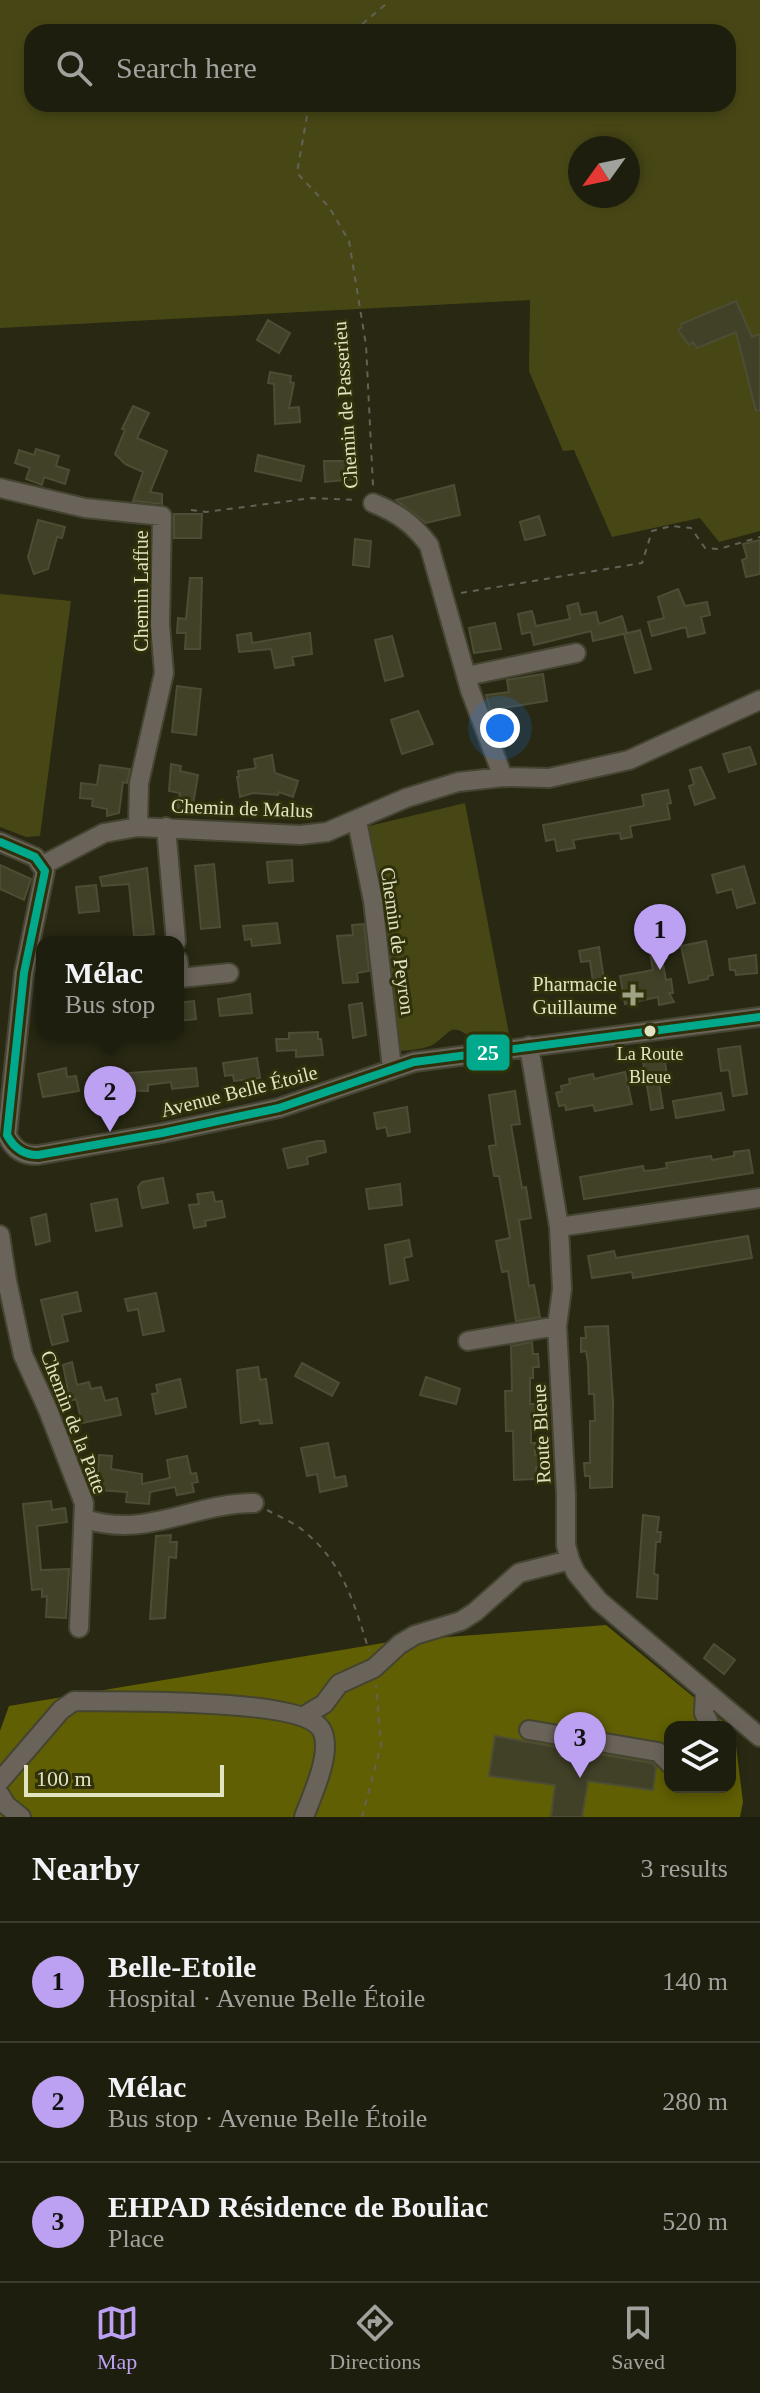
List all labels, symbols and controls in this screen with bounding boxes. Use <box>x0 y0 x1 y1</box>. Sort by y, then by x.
search box <box>24 24 736 112</box>
icon: search <box>52 46 96 90</box>
text: Search here <box>116 51 257 84</box>
north arrow <box>568 136 640 208</box>
street label: Chemin de Passerieu <box>328 321 362 489</box>
street label: Chemin Laffue <box>130 530 152 652</box>
your location <box>480 708 520 748</box>
street label: Chemin de Malus <box>171 795 314 821</box>
street label: Chemin de Peyron <box>376 866 419 1016</box>
pin: 1 <box>634 904 686 970</box>
popup <box>36 936 184 1040</box>
text: Mélac <box>65 956 143 989</box>
place label: Pharmacie Guillaume <box>533 973 617 1018</box>
marker: Pharmacie Guillaume <box>624 986 642 1004</box>
text: Bus stop <box>65 990 155 1019</box>
marker: La Route Bleue <box>642 1023 658 1039</box>
line badge: 25 <box>465 1033 511 1072</box>
text: 25 <box>477 1040 499 1065</box>
place label: La Route Bleue <box>617 1044 683 1087</box>
street label: Avenue Belle Étoile <box>158 1061 320 1121</box>
pin: 2 <box>84 1066 136 1132</box>
street label: Chemin de la Patte <box>37 1347 111 1497</box>
street label: Route Bleue <box>527 1384 555 1484</box>
pin: 3 <box>554 1712 606 1778</box>
map controls <box>664 1721 736 1793</box>
button: layers <box>664 1721 736 1793</box>
scale bar <box>24 1761 224 1797</box>
text: 100 m <box>36 1766 92 1791</box>
text: Nearby <box>32 1850 140 1887</box>
text: 3 results <box>641 1854 728 1883</box>
text: Belle-Etoile <box>108 1950 256 1983</box>
text: 1 <box>52 1967 65 1996</box>
text: 140 m <box>662 1967 728 1996</box>
text: Hospital · Avenue Belle Étoile <box>108 1984 425 2013</box>
text: Mélac <box>108 2070 186 2103</box>
text: 2 <box>52 2087 65 2116</box>
text: 280 m <box>662 2087 728 2116</box>
text: Bus stop · Avenue Belle Étoile <box>108 2104 427 2133</box>
text: EHPAD Résidence de Bouliac <box>108 2190 488 2223</box>
text: 3 <box>52 2207 65 2236</box>
text: 520 m <box>662 2207 728 2236</box>
text: Place <box>108 2224 164 2253</box>
tab: Map <box>95 2301 139 2375</box>
tab: Directions <box>329 2301 421 2375</box>
tab: Saved <box>611 2301 665 2375</box>

